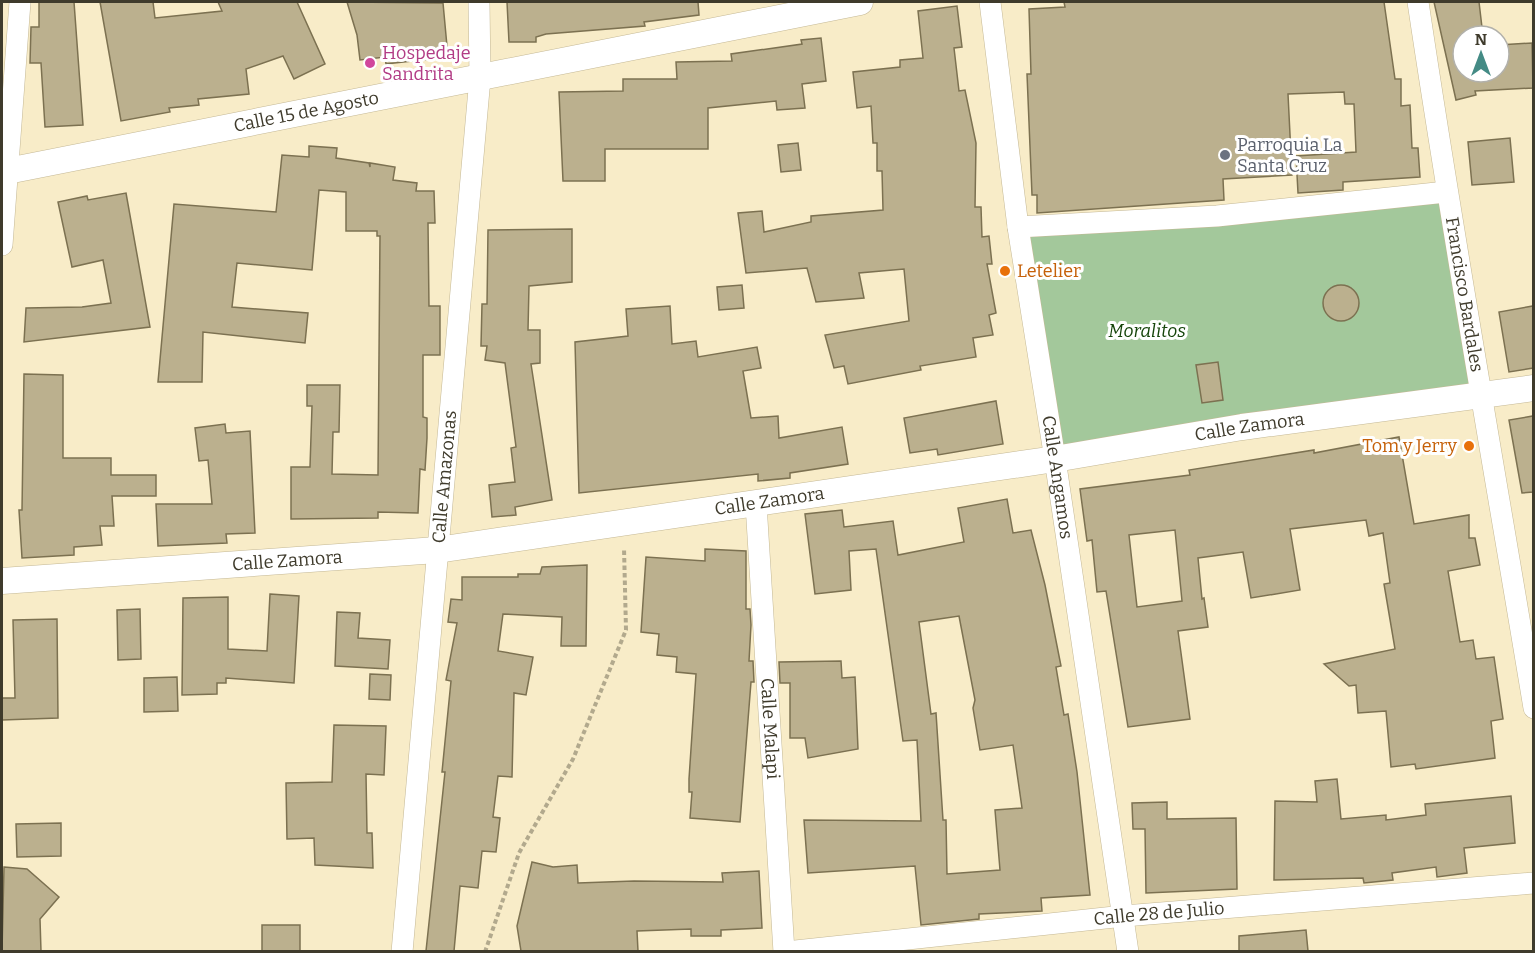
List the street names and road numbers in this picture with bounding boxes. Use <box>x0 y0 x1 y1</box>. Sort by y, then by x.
street label: Calle 15 de Agosto <box>232 87 381 137</box>
street label: Francisco Bardales <box>1441 215 1488 374</box>
street label: Calle Zamora <box>1193 408 1306 446</box>
street label: Calle Amazonas <box>428 410 461 544</box>
street label: Calle Angamos <box>1037 414 1078 540</box>
street label: Calle Zamora <box>713 482 826 520</box>
street label: Calle Zamora <box>231 546 343 576</box>
street label: Calle Malapi <box>756 677 784 780</box>
street label: Calle 28 de Julio <box>1093 897 1225 930</box>

